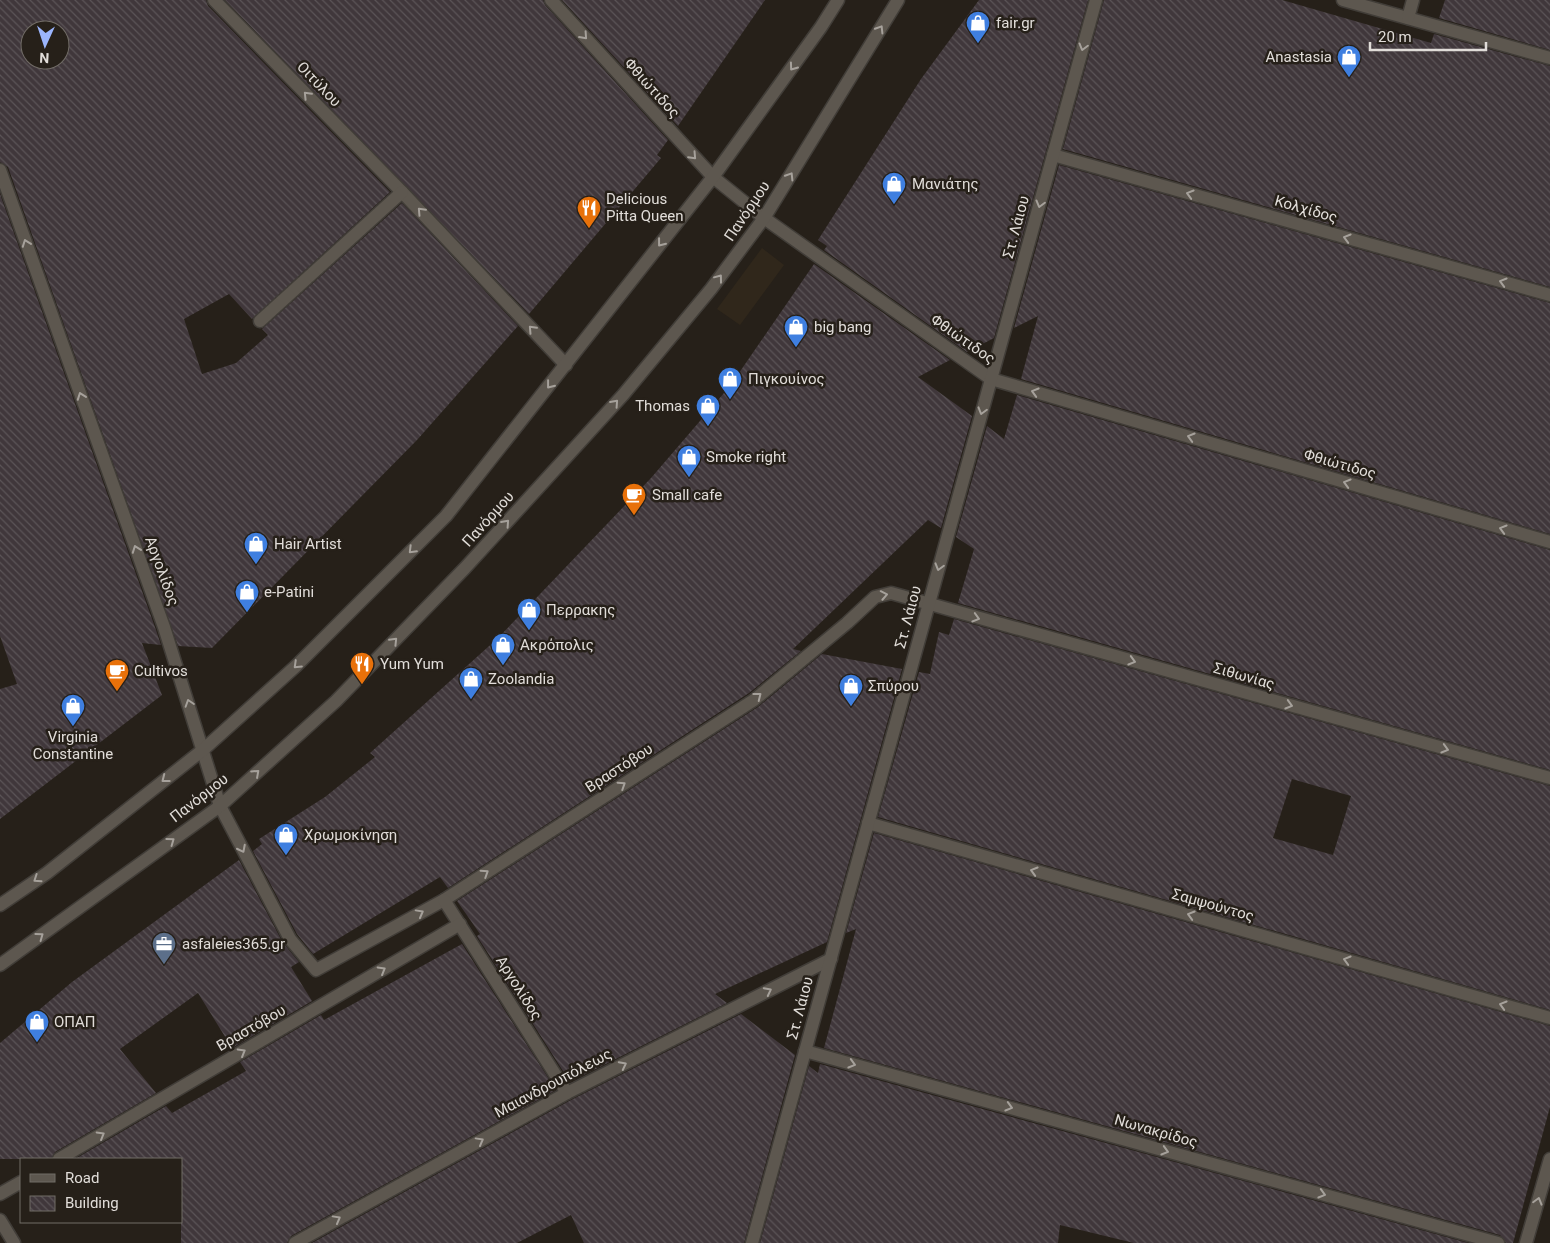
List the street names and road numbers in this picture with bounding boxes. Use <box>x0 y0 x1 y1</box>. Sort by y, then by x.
street label: Φθιώτιδος <box>620 54 684 122</box>
street label: Οιτύλου <box>293 58 345 110</box>
street label: Πανόρμου <box>720 178 774 244</box>
street label: Κολχίδος <box>1273 191 1339 227</box>
street label: Στ. Λάιου <box>999 194 1033 260</box>
street label: Φθιώτιδος <box>927 310 999 368</box>
street label: Φθιώτιδος <box>1302 445 1378 483</box>
street label: Πανόρμου <box>458 487 518 551</box>
street label: Αργολίδος <box>141 534 183 608</box>
street label: Στ. Λάιου <box>891 584 925 650</box>
street label: Σιθωνίας <box>1211 659 1277 693</box>
street label: Βραστόβου <box>582 740 656 796</box>
street label: Πανόρμου <box>166 770 232 826</box>
street label: Σαμψούντος <box>1170 885 1256 925</box>
street label: Αργολίδος <box>492 952 546 1024</box>
street label: Στ. Λάιου <box>783 975 817 1041</box>
street label: Βραστόβου <box>213 1001 289 1055</box>
street label: Μαιανδρουπόλεως <box>491 1045 615 1121</box>
street label: Νωνακρίδος <box>1112 1111 1200 1151</box>

